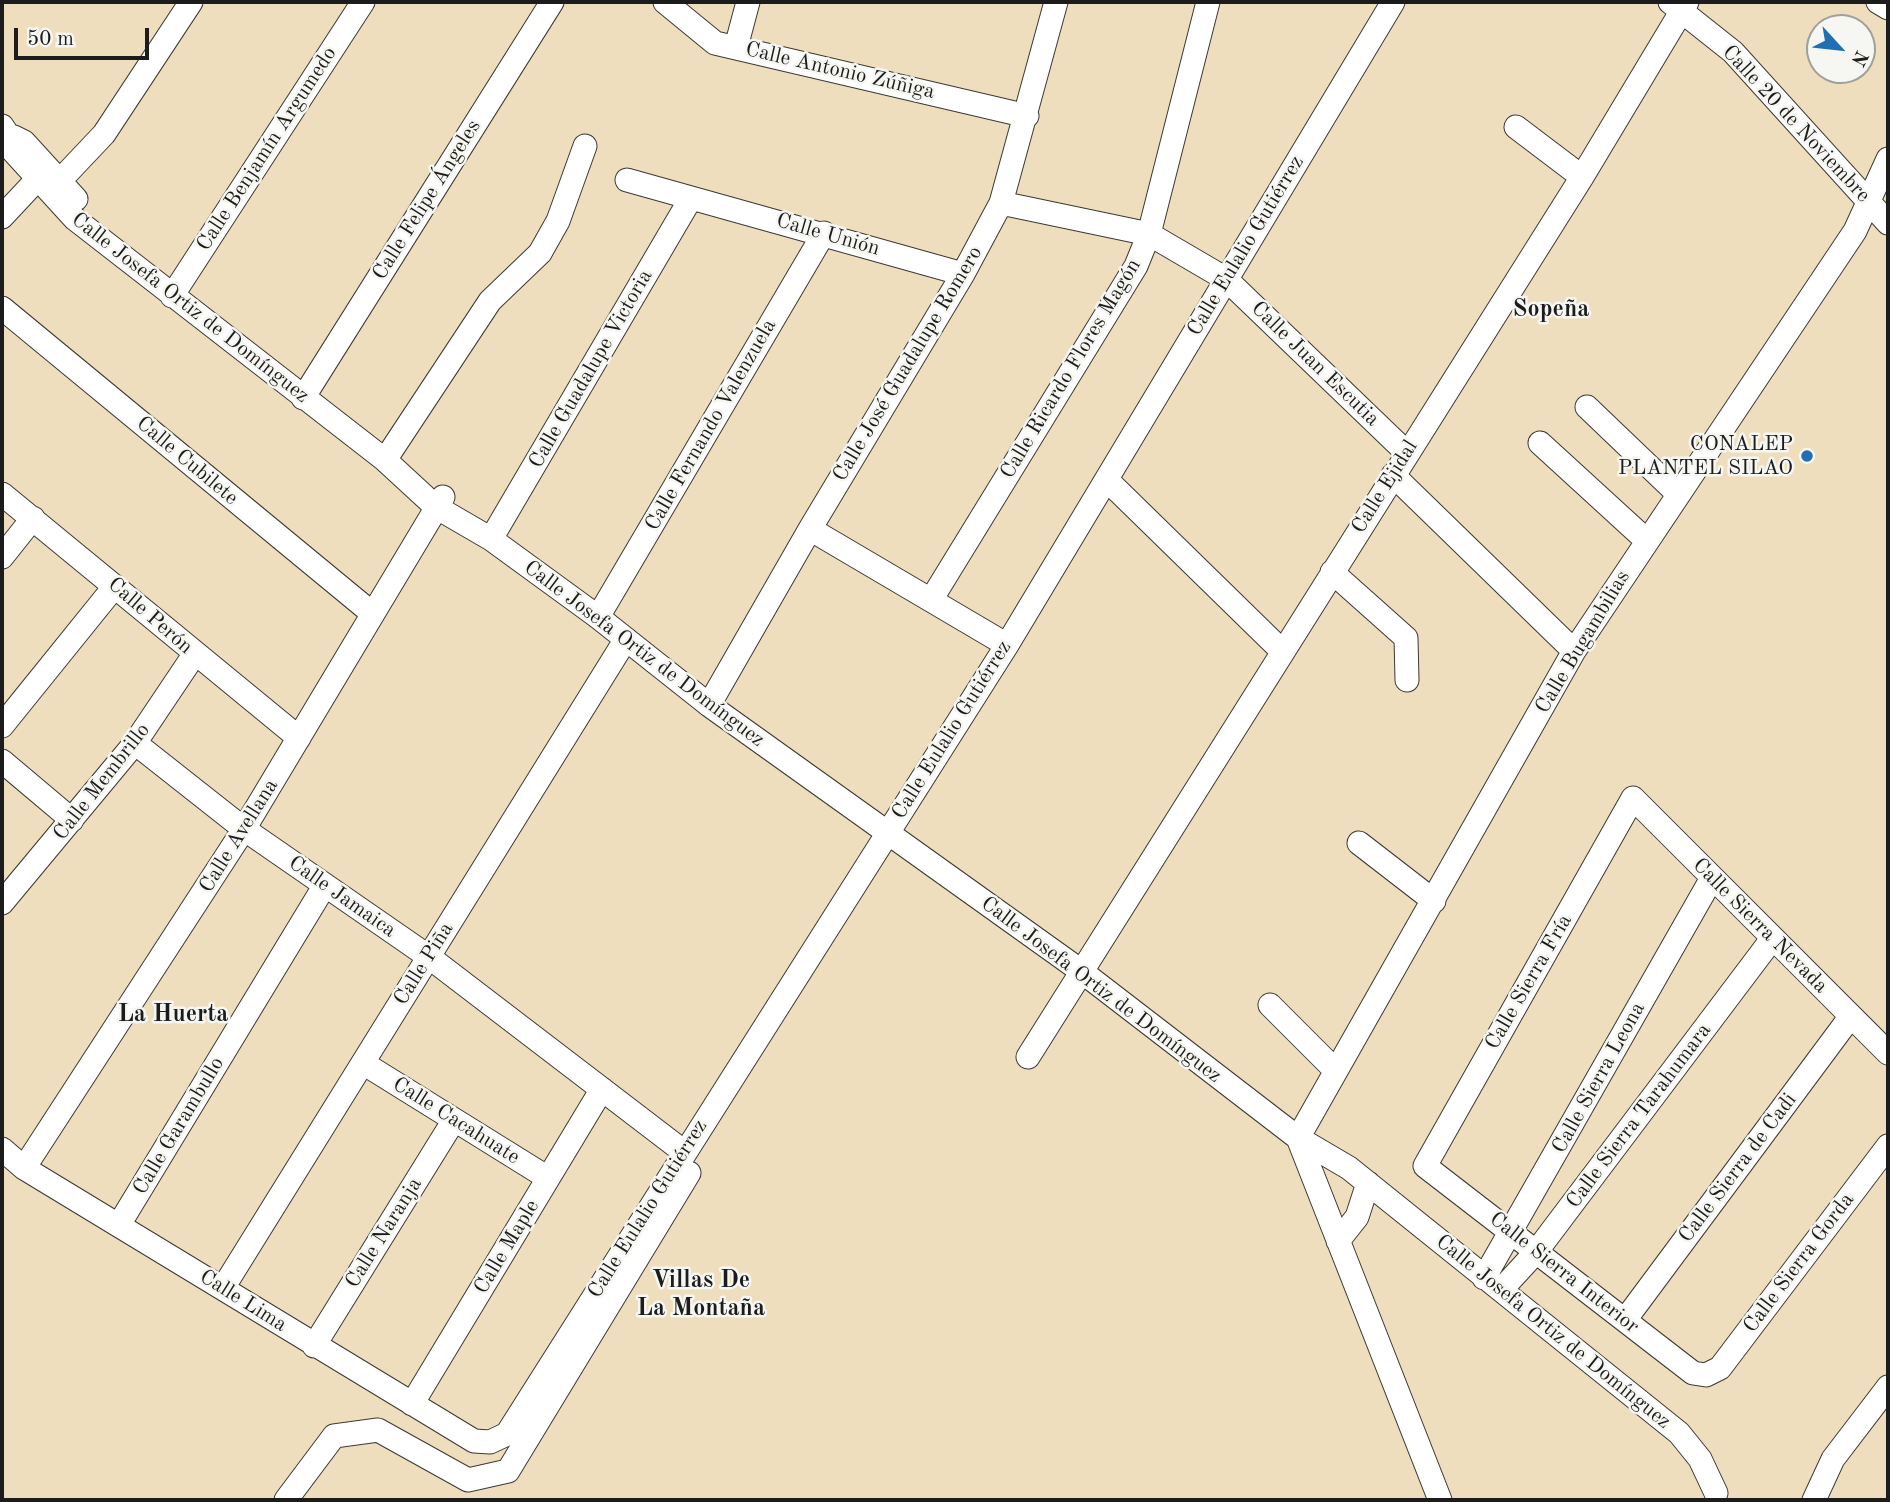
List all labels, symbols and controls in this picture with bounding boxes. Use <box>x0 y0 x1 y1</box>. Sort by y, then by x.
scale bar <box>18 14 152 58</box>
north arrow <box>1806 14 1876 84</box>
text: 50 m <box>27 29 74 50</box>
street label: Calle Antonio Zúñiga <box>743 37 937 105</box>
street label: Calle 20 de Noviembre <box>1717 40 1875 208</box>
street label: Calle Benjamín Argumedo <box>192 42 342 256</box>
street label: Calle Felipe Ángeles <box>367 115 487 285</box>
street label: Calle Eulalio Gutiérrez <box>1182 151 1310 341</box>
street label: Calle Josefa Ortiz de Domínguez <box>66 207 314 409</box>
street label: Calle Unión <box>773 208 883 262</box>
street label: Calle José Guadalupe Romero <box>828 242 988 486</box>
street label: Calle Ricardo Flores Magón <box>995 254 1147 484</box>
street label: Calle Guadalupe Victoria <box>524 265 658 473</box>
street label: Calle Juan Escutia <box>1246 296 1384 432</box>
district label: Sopeña <box>1513 296 1589 324</box>
street label: Calle Fernando Valenzuela <box>640 315 782 535</box>
street label: Calle Cubilete <box>131 411 243 511</box>
place label: CONALEP PLANTEL SILAO <box>1618 431 1793 481</box>
street label: Calle Ejidal <box>1346 436 1424 538</box>
marker: CONALEP PLANTEL SILAO <box>1799 448 1815 464</box>
street label: Calle Josefa Ortiz de Domínguez <box>519 555 769 753</box>
street label: Calle Bugambilias <box>1530 566 1636 718</box>
street label: Calle Perón <box>102 572 198 660</box>
street label: Calle Eulalio Gutiérrez <box>887 636 1017 824</box>
street label: Calle Membrillo <box>48 718 156 846</box>
street label: Calle Avellana <box>194 775 284 897</box>
street label: Calle Jamaica <box>283 851 401 943</box>
street label: Calle Sierra Nevada <box>1687 853 1833 999</box>
street label: Calle Josefa Ortiz de Domínguez <box>976 891 1226 1089</box>
street label: Calle Sierra Fría <box>1480 910 1578 1054</box>
street label: Calle Piña <box>389 918 459 1010</box>
street label: Calle Sierra Leona <box>1547 998 1651 1158</box>
district label: La Huerta <box>118 1001 228 1029</box>
street label: Calle Sierra Tarahumara <box>1561 1019 1717 1213</box>
street label: Calle Garambullo <box>128 1053 230 1199</box>
street label: Calle Cacahuate <box>388 1072 524 1170</box>
street label: Calle Sierra de Cadi <box>1674 1088 1802 1248</box>
street label: Calle Eulalio Gutiérrez <box>583 1115 713 1303</box>
street label: Calle Naranja <box>340 1173 428 1293</box>
street label: Calle Sierra Gorda <box>1738 1188 1860 1338</box>
street label: Calle Maple <box>469 1195 545 1299</box>
street label: Calle Sierra Interior <box>1484 1207 1644 1339</box>
street label: Calle Josefa Ortiz de Domínguez <box>1430 1229 1676 1435</box>
street label: Calle Lima <box>195 1264 291 1338</box>
district label: Villas De La Montaña <box>637 1267 765 1323</box>

